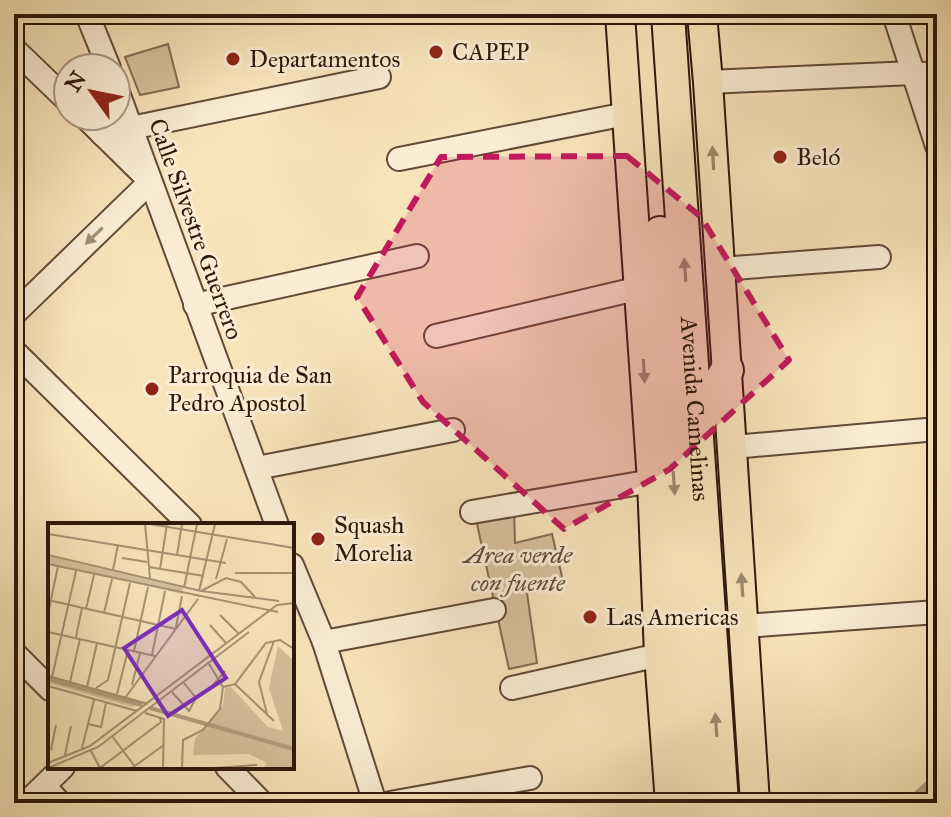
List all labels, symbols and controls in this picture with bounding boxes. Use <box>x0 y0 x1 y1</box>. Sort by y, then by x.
place label: CAPEP <box>452 37 529 67</box>
marker: CAPEP <box>427 43 445 61</box>
place label: Departamentos <box>249 44 400 74</box>
marker: Departamentos <box>224 50 242 68</box>
north arrow <box>52 52 132 132</box>
text: N <box>59 66 92 97</box>
street label: Calle Silvestre Guerrero <box>142 114 250 344</box>
place label: Beló <box>796 142 841 172</box>
one-way arrow <box>706 145 719 170</box>
marker: Beló <box>771 148 789 166</box>
one-way arrow <box>85 227 104 245</box>
one-way arrow <box>678 257 691 282</box>
street label: Avenida Camelinas <box>674 315 716 502</box>
one-way arrow <box>638 359 651 384</box>
place label: Parroquia de San Pedro Apostol <box>168 360 332 418</box>
marker: Parroquia de San Pedro Apostol <box>143 380 161 398</box>
one-way arrow <box>668 471 681 496</box>
place label: Squash Morelia <box>334 510 414 568</box>
inset map <box>48 523 294 769</box>
marker: Squash Morelia <box>309 530 327 548</box>
park label: Area verde con fuente <box>461 540 573 598</box>
one-way arrow <box>735 572 748 597</box>
place label: Las Americas <box>606 602 739 632</box>
marker: Las Americas <box>581 608 599 626</box>
one-way arrow <box>709 712 722 737</box>

